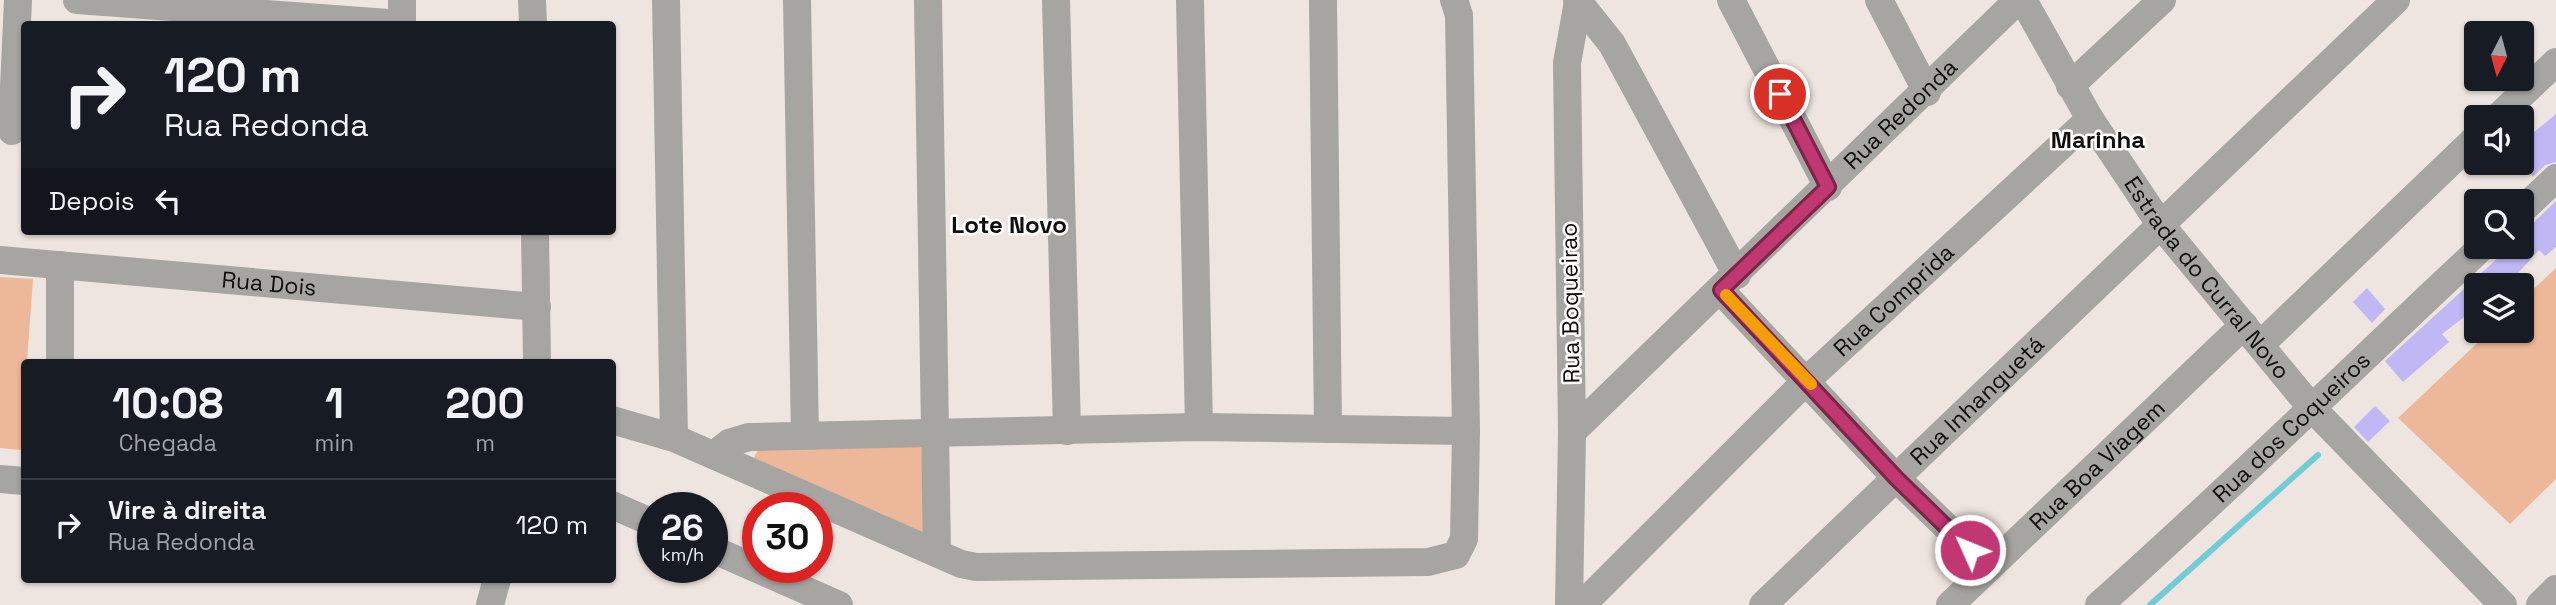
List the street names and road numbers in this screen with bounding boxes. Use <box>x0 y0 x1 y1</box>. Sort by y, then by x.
street label: Rua Redonda <box>1837 52 1964 176</box>
street label: Estrada do Curral Novo <box>2117 170 2297 385</box>
street label: Rua Boqueirao <box>1554 222 1586 384</box>
street label: Rua Comprida <box>1827 237 1960 363</box>
street label: Rua Dois <box>220 264 318 303</box>
street label: Rua Inhanguetá <box>1903 329 2051 472</box>
street label: Rua dos Coqueiros <box>2206 345 2377 509</box>
street label: Rua Boa Viagem <box>2023 393 2171 537</box>

